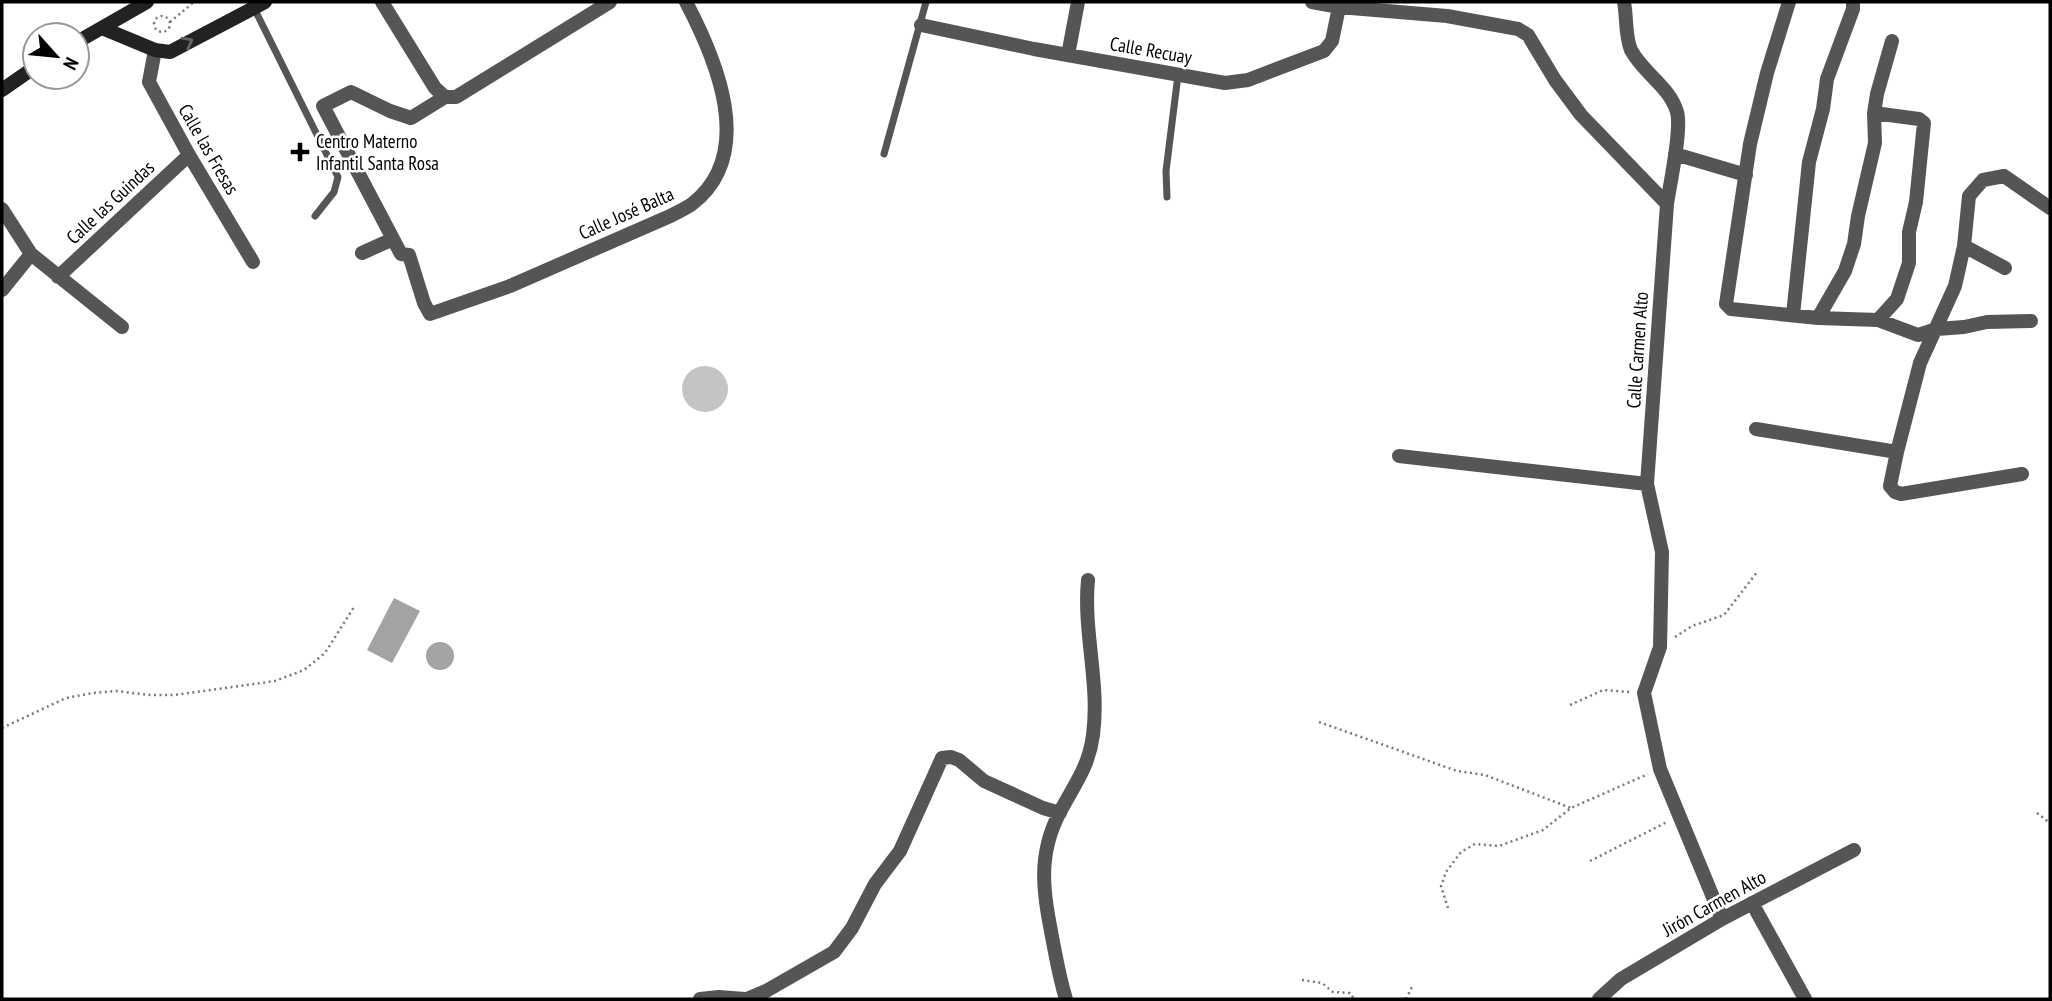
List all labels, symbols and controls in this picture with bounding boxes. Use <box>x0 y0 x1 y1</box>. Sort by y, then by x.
north arrow <box>21 21 91 91</box>
street label: Calle Recuay <box>1108 31 1195 69</box>
one-way arrow <box>181 37 193 50</box>
text: N <box>58 54 84 74</box>
street label: Calle las Fresas <box>173 99 245 199</box>
place label: Centro Materno Infantil Santa Rosa <box>316 129 439 175</box>
marker: Centro Materno Infantil Santa Rosa <box>290 142 310 162</box>
street label: Calle las Guindas <box>61 155 159 249</box>
street label: Calle José Balta <box>575 181 677 245</box>
street label: Calle Carmen Alto <box>1621 291 1653 409</box>
street label: Jirón Carmen Alto <box>1657 865 1770 942</box>

